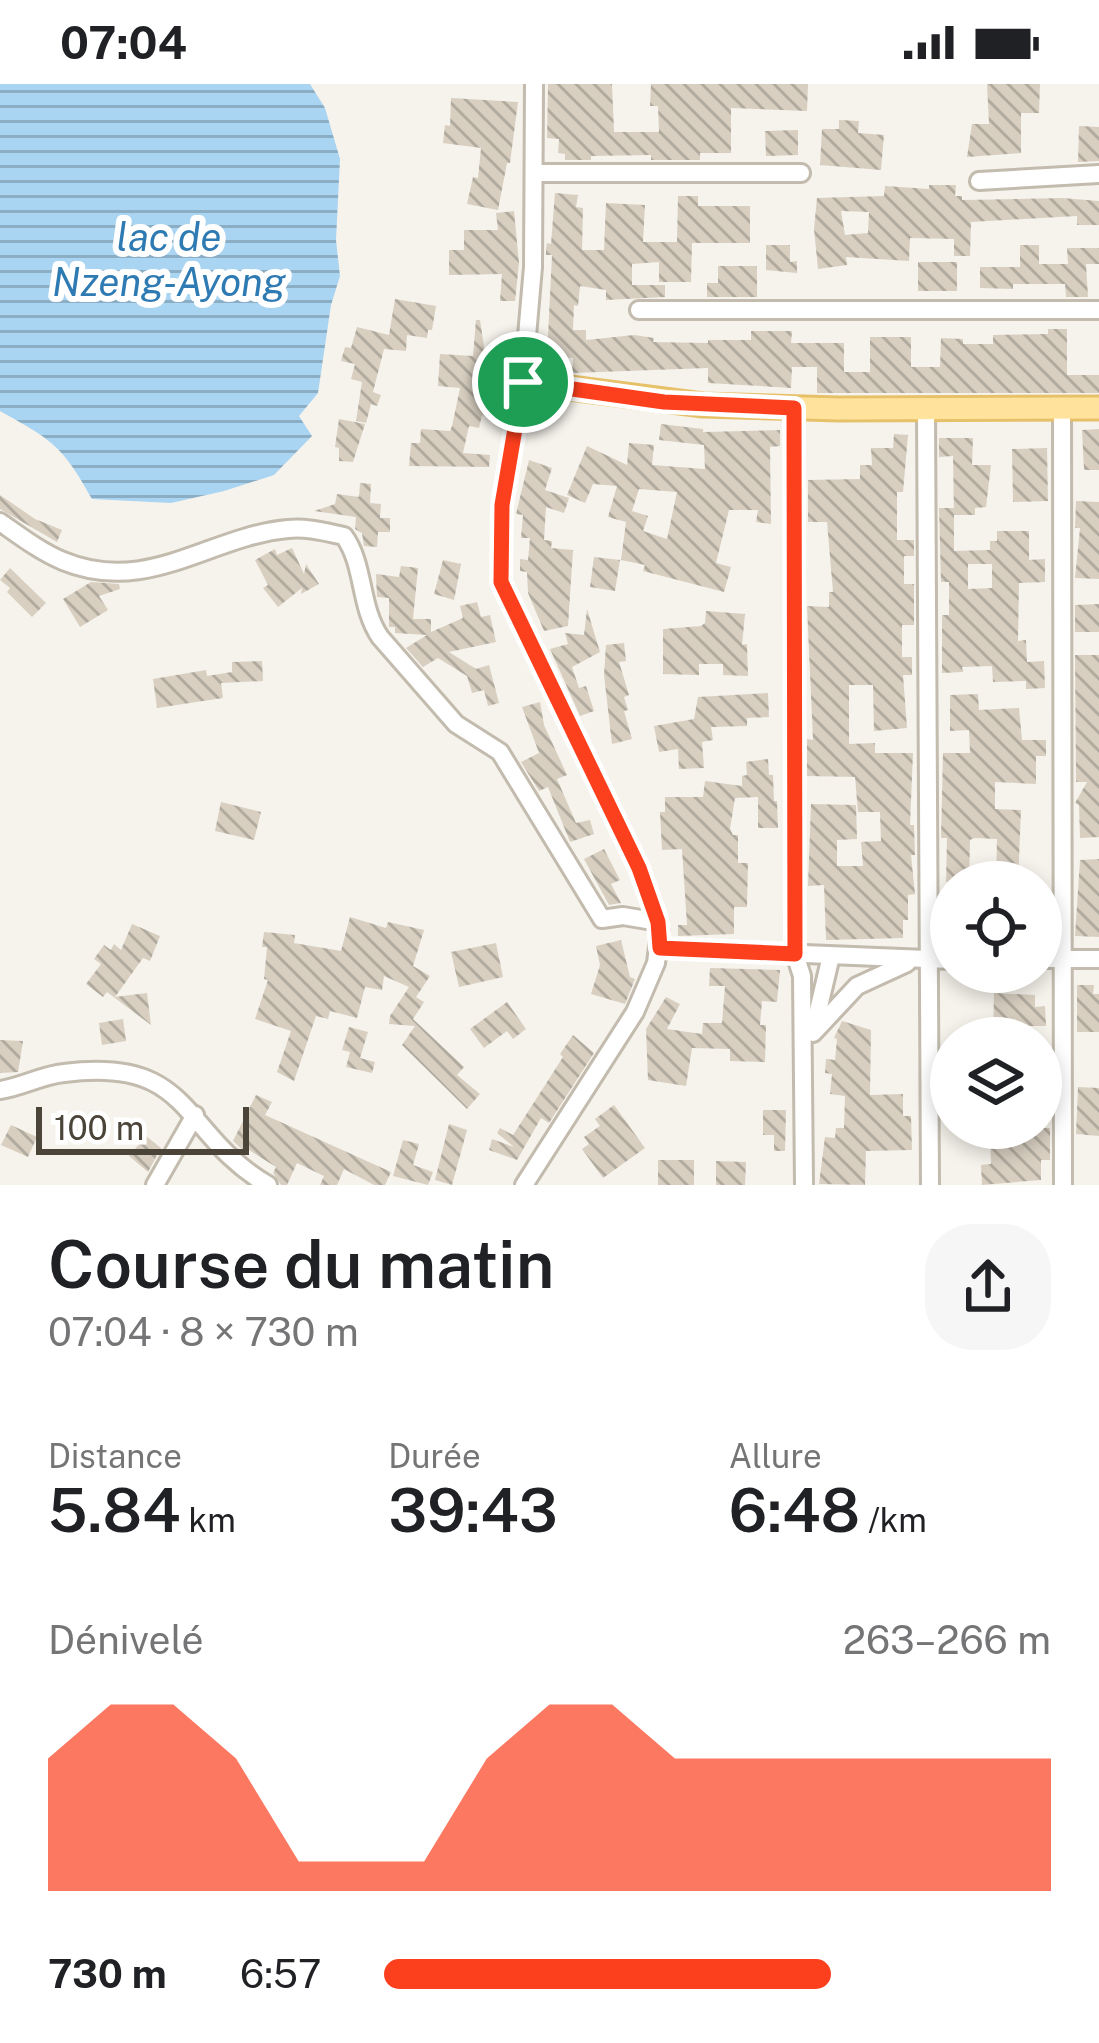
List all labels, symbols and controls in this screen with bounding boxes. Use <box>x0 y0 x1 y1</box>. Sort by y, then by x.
text: 07:04 <box>60 16 187 69</box>
water label: lac de Nzeng-Ayong <box>52 214 287 305</box>
pin <box>472 331 574 433</box>
icon: arrive <box>490 349 556 415</box>
map controls <box>930 861 1062 1149</box>
button: locate <box>930 861 1062 993</box>
button: layers <box>930 1017 1062 1149</box>
scale bar <box>36 1101 249 1154</box>
text: 100 m <box>54 1109 144 1147</box>
button: share <box>925 1224 1051 1350</box>
text: Course du matin <box>48 1225 554 1303</box>
text: 07:04 · 8 × 730 m <box>48 1309 359 1355</box>
text: Distance <box>48 1437 182 1475</box>
text: Durée <box>388 1437 481 1475</box>
text: Allure <box>729 1437 822 1475</box>
text: 5.84 <box>48 1475 181 1546</box>
text: 39:43 <box>388 1475 558 1546</box>
text: 6:48 <box>729 1475 860 1546</box>
text: km <box>181 1501 236 1539</box>
text: /km <box>860 1501 927 1539</box>
text: Dénivelé <box>48 1617 204 1663</box>
text: 263–266 m <box>843 1617 1051 1663</box>
text: 730 m <box>48 1951 167 1997</box>
text: 6:57 <box>240 1951 321 1997</box>

